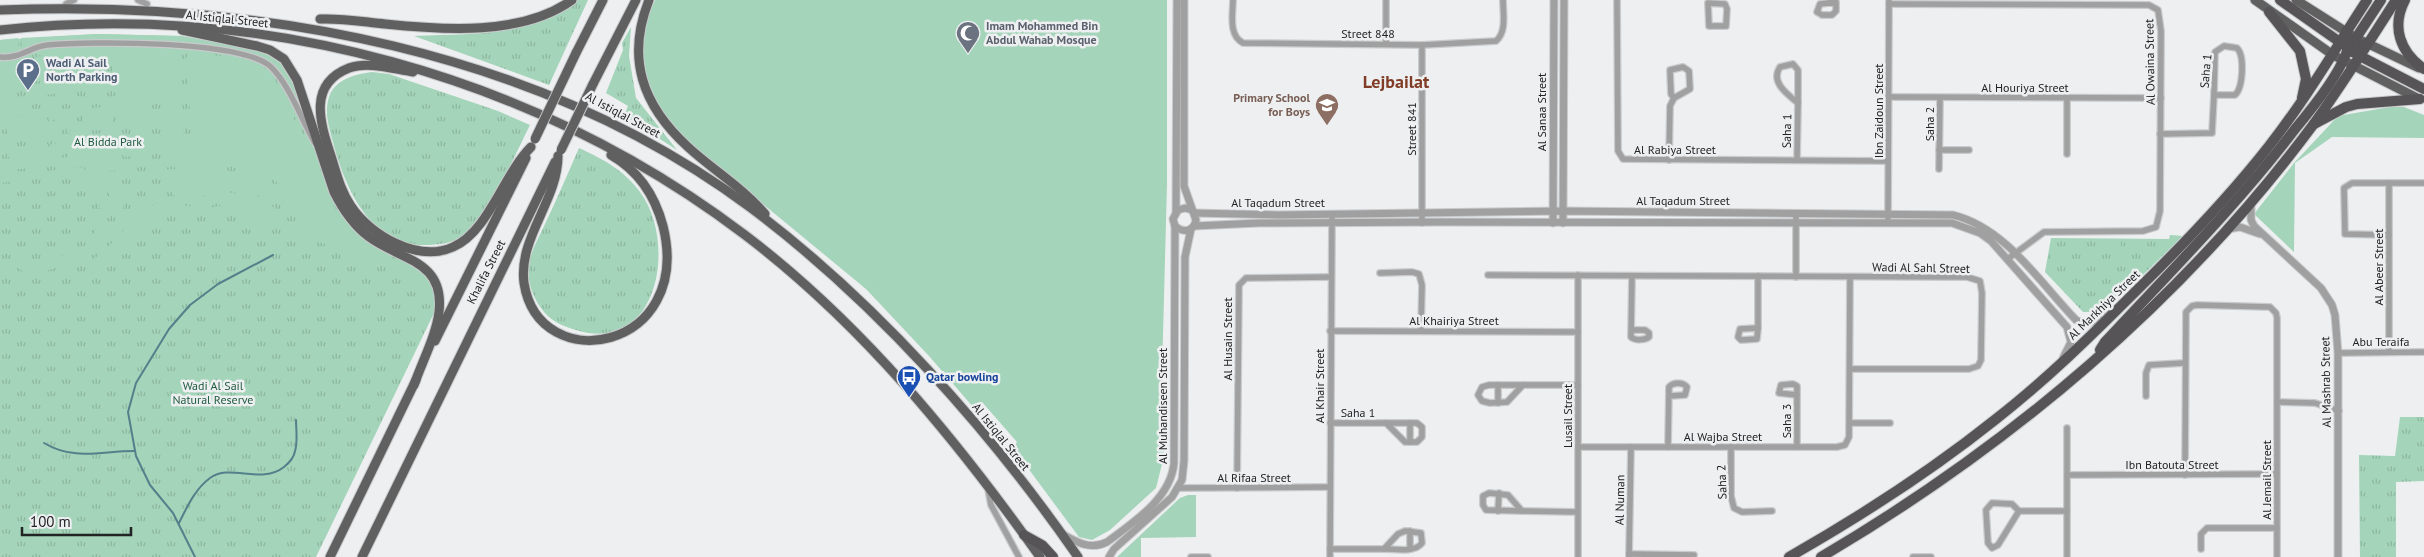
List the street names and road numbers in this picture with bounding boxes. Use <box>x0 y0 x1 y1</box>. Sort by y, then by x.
street label: Al Istiqlal Street <box>185 7 269 30</box>
street label: Al Owaina Street <box>2141 19 2158 105</box>
street label: Street 848 <box>1341 26 1395 41</box>
street label: Saha 1 <box>2197 53 2214 89</box>
street label: Ibn Zaidoun Street <box>1871 64 1886 158</box>
street label: Al Sanaa Street <box>1534 73 1549 151</box>
street label: Al Houriya Street <box>1981 80 2069 95</box>
street label: Al Istiqlal Street <box>583 88 663 141</box>
street label: Street 841 <box>1404 102 1419 156</box>
street label: Saha 2 <box>1922 107 1937 141</box>
street label: Saha 1 <box>1779 114 1794 148</box>
street label: Al Rabiya Street <box>1634 142 1716 157</box>
street label: Al Taqadum Street <box>1636 193 1730 208</box>
street label: Al Taqadum Street <box>1231 195 1325 210</box>
street label: Al Abeer Street <box>2371 229 2386 305</box>
street label: Khalifa Street <box>463 237 508 306</box>
street label: Wadi Al Sahl Street <box>1872 259 1970 276</box>
street label: Al Markhiya Street <box>2065 267 2143 343</box>
street label: Al Husain Street <box>1220 298 1235 380</box>
street label: Al Khairiya Street <box>1409 313 1499 328</box>
street label: Abu Teraifa <box>2352 334 2410 349</box>
street label: Al Mashrab Street <box>2317 336 2334 428</box>
street label: Al Muhandiseen Street <box>1155 348 1170 464</box>
street label: Al Khair Street <box>1312 349 1327 423</box>
street label: Lusail Street <box>1560 384 1575 448</box>
street label: Al Istiqlal Street <box>969 400 1033 474</box>
street label: Saha 3 <box>1779 404 1794 438</box>
street label: Saha 1 <box>1341 405 1375 420</box>
street label: Al Wajba Street <box>1684 429 1762 444</box>
street label: Al Jemail Street <box>2259 440 2274 520</box>
street label: Ibn Batouta Street <box>2125 457 2219 472</box>
street label: Saha 2 <box>1713 464 1730 500</box>
street label: Al Rifaa Street <box>1217 470 1291 485</box>
street label: Al Numan <box>1612 475 1627 525</box>

